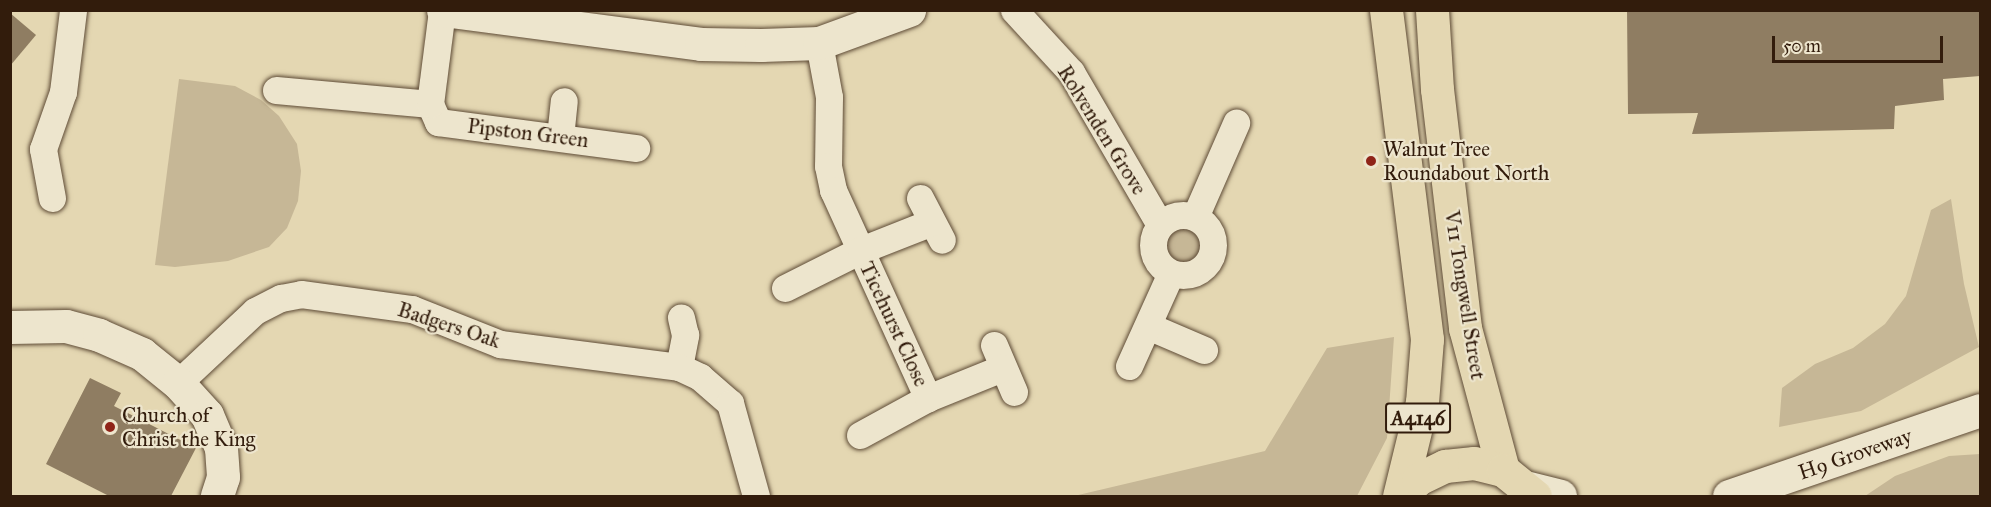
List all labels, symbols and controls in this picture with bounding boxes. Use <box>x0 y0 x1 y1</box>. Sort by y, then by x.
scale bar <box>1775 24 1946 62</box>
text: 50 m <box>1783 35 1821 57</box>
street label: Rolvenden Grove <box>1052 61 1152 199</box>
street label: Pipston Green <box>466 113 590 153</box>
place label: Walnut Tree Roundabout North <box>1383 136 1549 186</box>
marker: Walnut Tree Roundabout North <box>1364 154 1378 168</box>
street label: V11 Tongwell Street <box>1439 209 1491 381</box>
street label: Ticehurst Close <box>854 258 934 390</box>
street label: Badgers Oak <box>394 297 504 353</box>
road number: A4146 <box>1385 401 1451 435</box>
place label: Church of Christ the King <box>122 402 255 452</box>
marker: Church of Christ the King <box>103 420 117 434</box>
street label: H9 Groveway <box>1795 423 1915 485</box>

